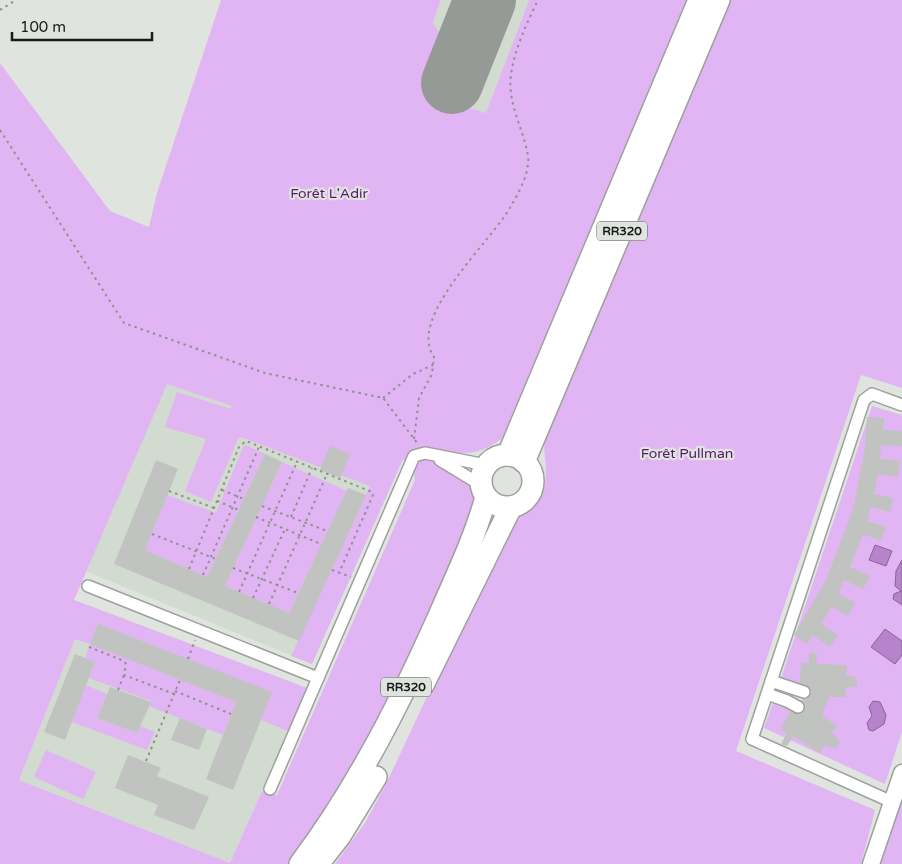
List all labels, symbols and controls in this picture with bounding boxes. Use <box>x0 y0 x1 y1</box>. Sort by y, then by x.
scale bar <box>12 10 152 42</box>
text: 100 m <box>20 18 66 36</box>
park label: Forêt L'Adir <box>290 185 368 202</box>
road number: RR320 <box>597 222 647 240</box>
park label: Forêt Pullman <box>641 445 733 462</box>
road number: RR320 <box>381 678 431 696</box>

